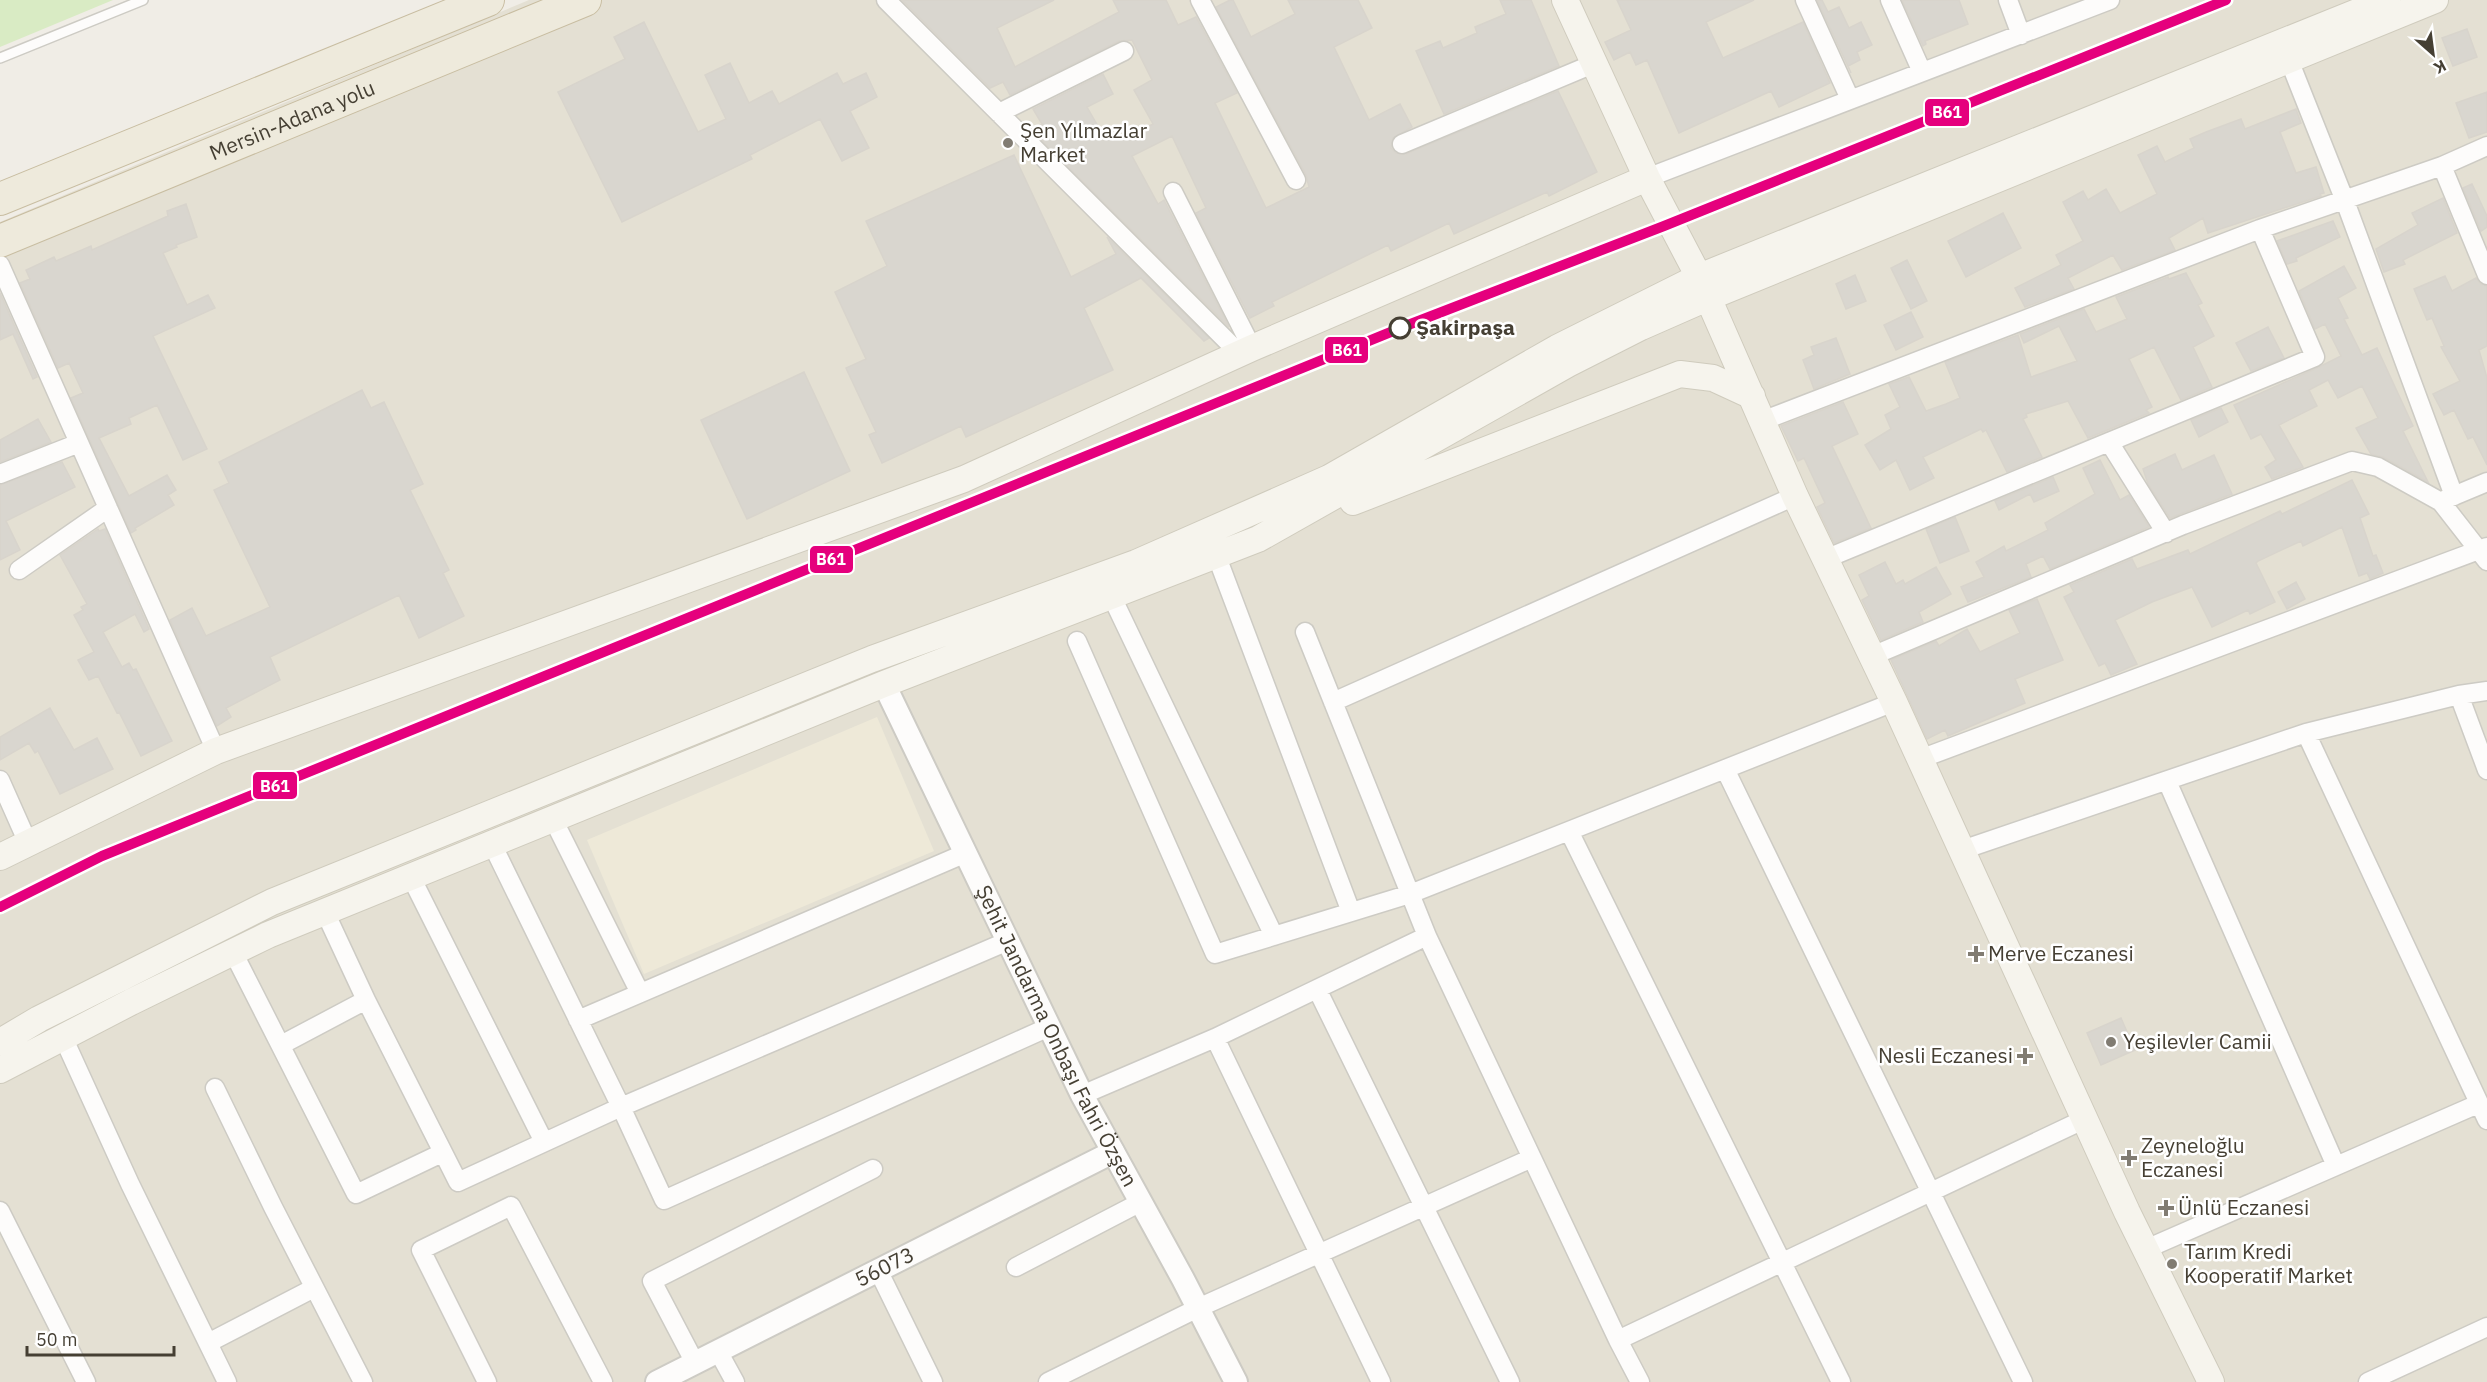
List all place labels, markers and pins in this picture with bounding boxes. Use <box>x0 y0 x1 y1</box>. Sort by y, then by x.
place label: Şen Yılmazlar Market <box>1020 116 1147 168</box>
marker: Şen Yılmazlar Market <box>1001 136 1015 150</box>
place label: Şakirpaşa <box>1416 313 1515 341</box>
marker: Şakirpaşa <box>1389 317 1411 339</box>
place label: Merve Eczanesi <box>1988 939 2134 967</box>
marker: Merve Eczanesi <box>1969 947 1983 961</box>
place label: Yeşilevler Camii <box>2123 1027 2272 1055</box>
marker: Yeşilevler Camii <box>2104 1035 2118 1049</box>
place label: Nesli Eczanesi <box>1878 1041 2013 1069</box>
marker: Nesli Eczanesi <box>2018 1049 2032 1063</box>
place label: Zeyneloğlu Eczanesi <box>2141 1131 2245 1183</box>
marker: Zeyneloğlu Eczanesi <box>2122 1151 2136 1165</box>
place label: Ünlü Eczanesi <box>2178 1193 2309 1221</box>
marker: Ünlü Eczanesi <box>2159 1201 2173 1215</box>
place label: Tarım Kredi Kooperatif Market <box>2184 1237 2353 1289</box>
marker: Tarım Kredi Kooperatif Market <box>2165 1257 2179 1271</box>

